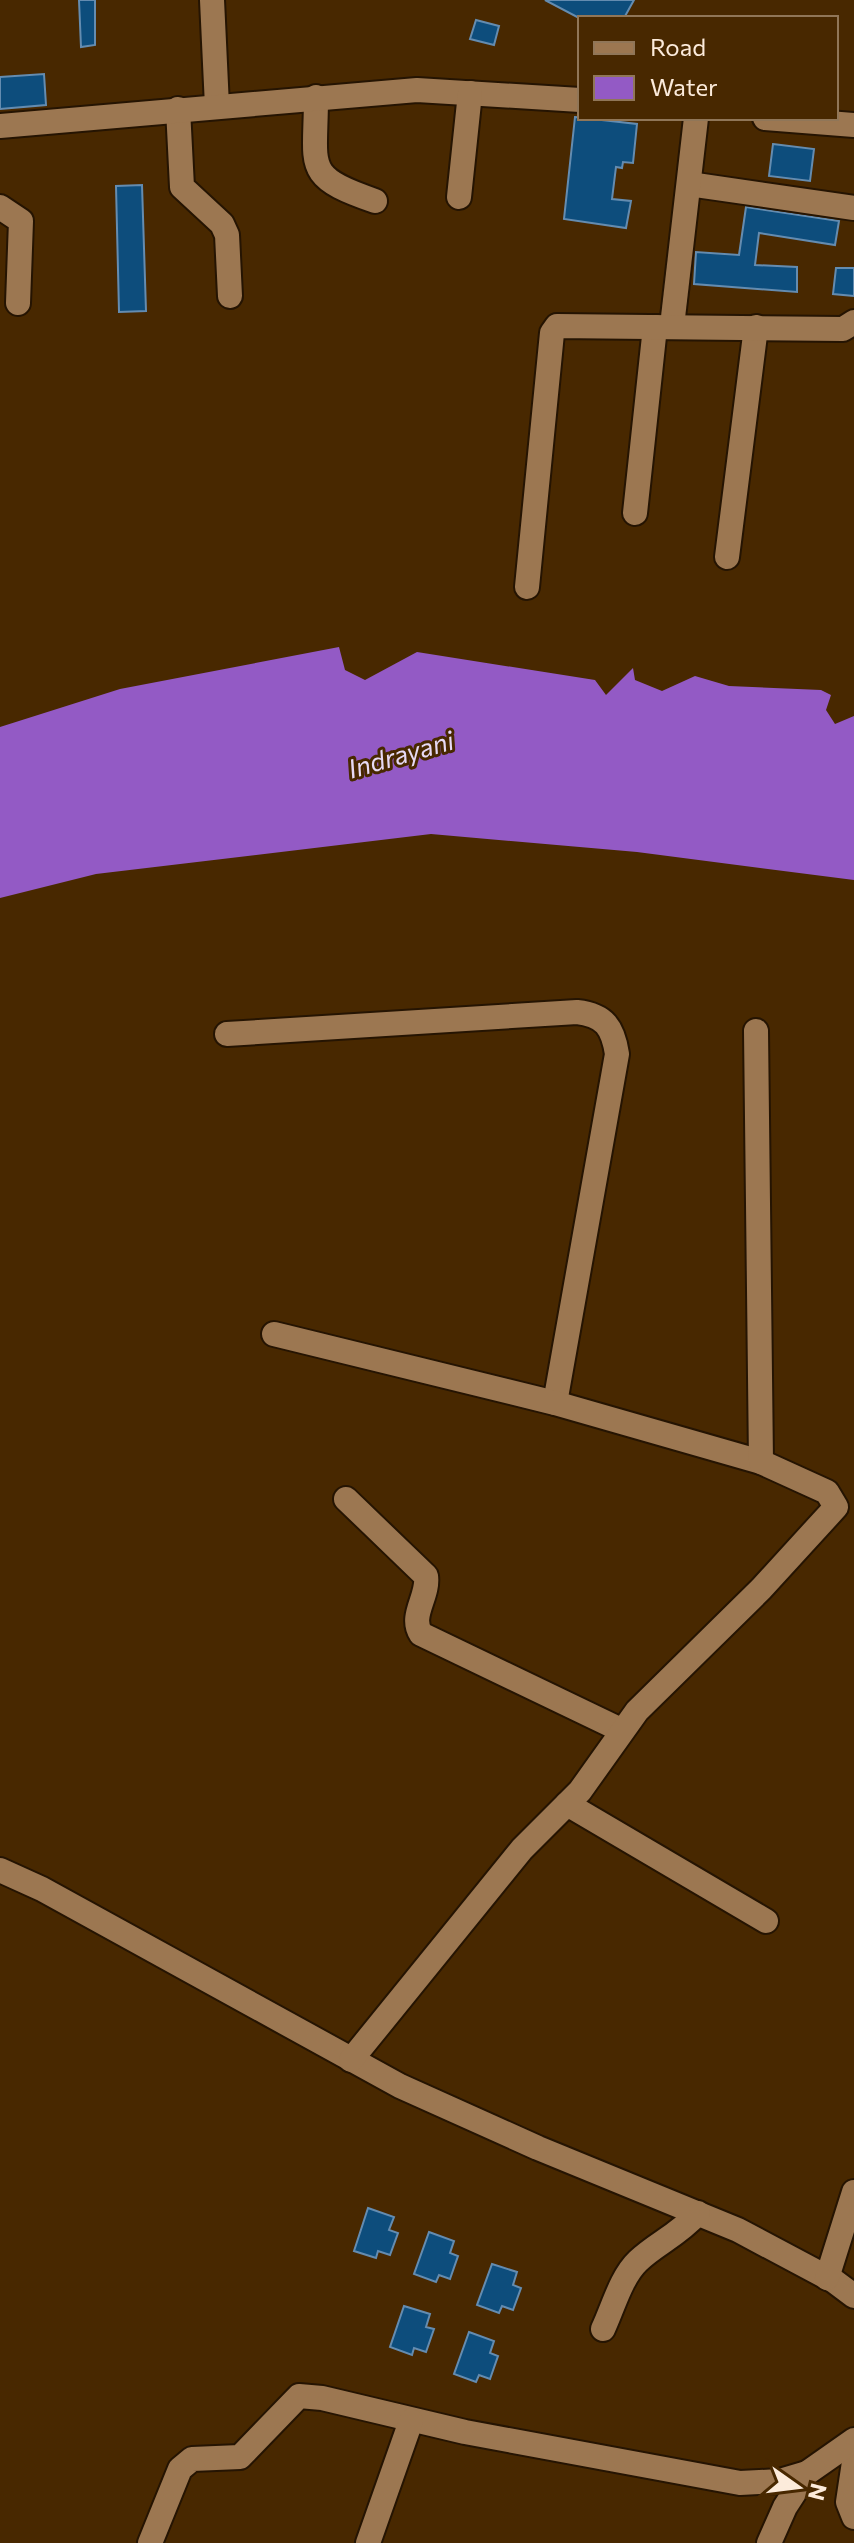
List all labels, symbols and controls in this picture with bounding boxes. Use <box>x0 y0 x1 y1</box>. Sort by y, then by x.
legend <box>578 16 838 120</box>
text: Road <box>650 32 706 61</box>
text: Water <box>650 72 718 101</box>
water label: Indrayani <box>344 723 458 783</box>
north arrow <box>758 2447 838 2527</box>
text: N <box>803 2481 833 2503</box>

